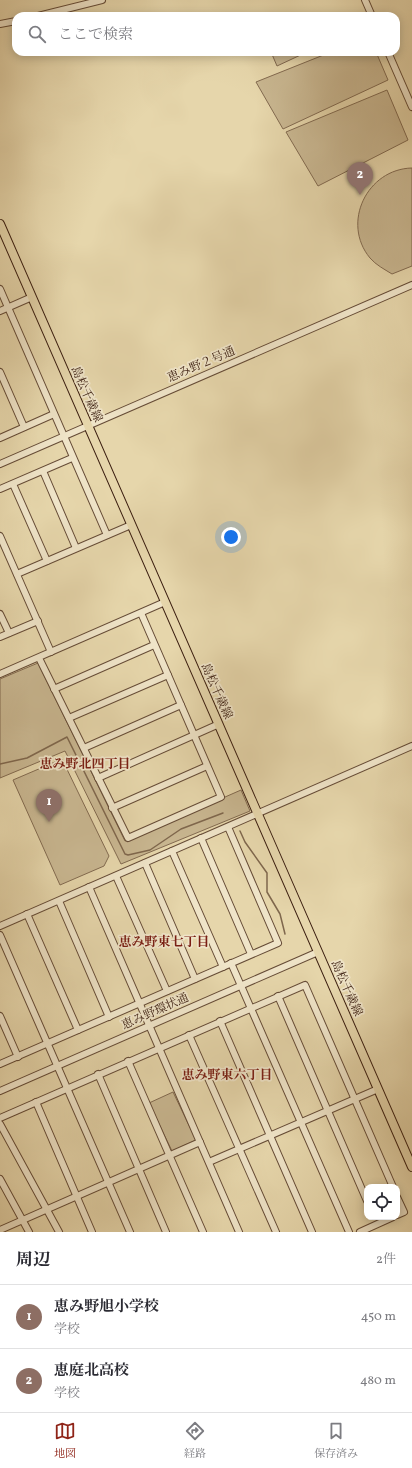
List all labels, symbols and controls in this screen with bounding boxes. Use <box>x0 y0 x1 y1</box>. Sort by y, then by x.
search box <box>12 12 400 56</box>
icon: search <box>26 23 48 45</box>
text: ここで検索 <box>58 25 133 46</box>
pin: 2 <box>347 162 373 195</box>
street label: 恵み野２号通 <box>165 343 238 386</box>
street label: 島松千歳線 <box>67 364 106 425</box>
your location <box>221 527 241 547</box>
street label: 島松千歳線 <box>197 661 236 722</box>
district label: 恵み野北四丁目 <box>39 756 131 774</box>
pin: 1 <box>36 789 62 822</box>
district label: 恵み野東七丁目 <box>118 934 210 952</box>
street label: 島松千歳線 <box>327 958 366 1019</box>
street label: 恵み野環状通 <box>119 990 192 1034</box>
district label: 恵み野東六丁目 <box>181 1067 273 1085</box>
map controls <box>364 1184 400 1220</box>
button: locate <box>364 1184 400 1220</box>
text: 周辺 <box>16 1249 50 1272</box>
text: 2件 <box>376 1251 396 1269</box>
text: 恵み野旭小学校 <box>54 1297 159 1318</box>
text: 1 <box>26 1308 32 1326</box>
text: 450 m <box>361 1308 396 1326</box>
text: 学校 <box>54 1321 80 1339</box>
text: 恵庭北高校 <box>54 1361 129 1382</box>
text: 2 <box>26 1372 32 1390</box>
text: 480 m <box>360 1372 396 1390</box>
text: 学校 <box>54 1385 80 1403</box>
tab: 地図 <box>54 1420 76 1462</box>
tab: 経路 <box>184 1420 206 1462</box>
tab: 保存済み <box>314 1420 358 1462</box>

